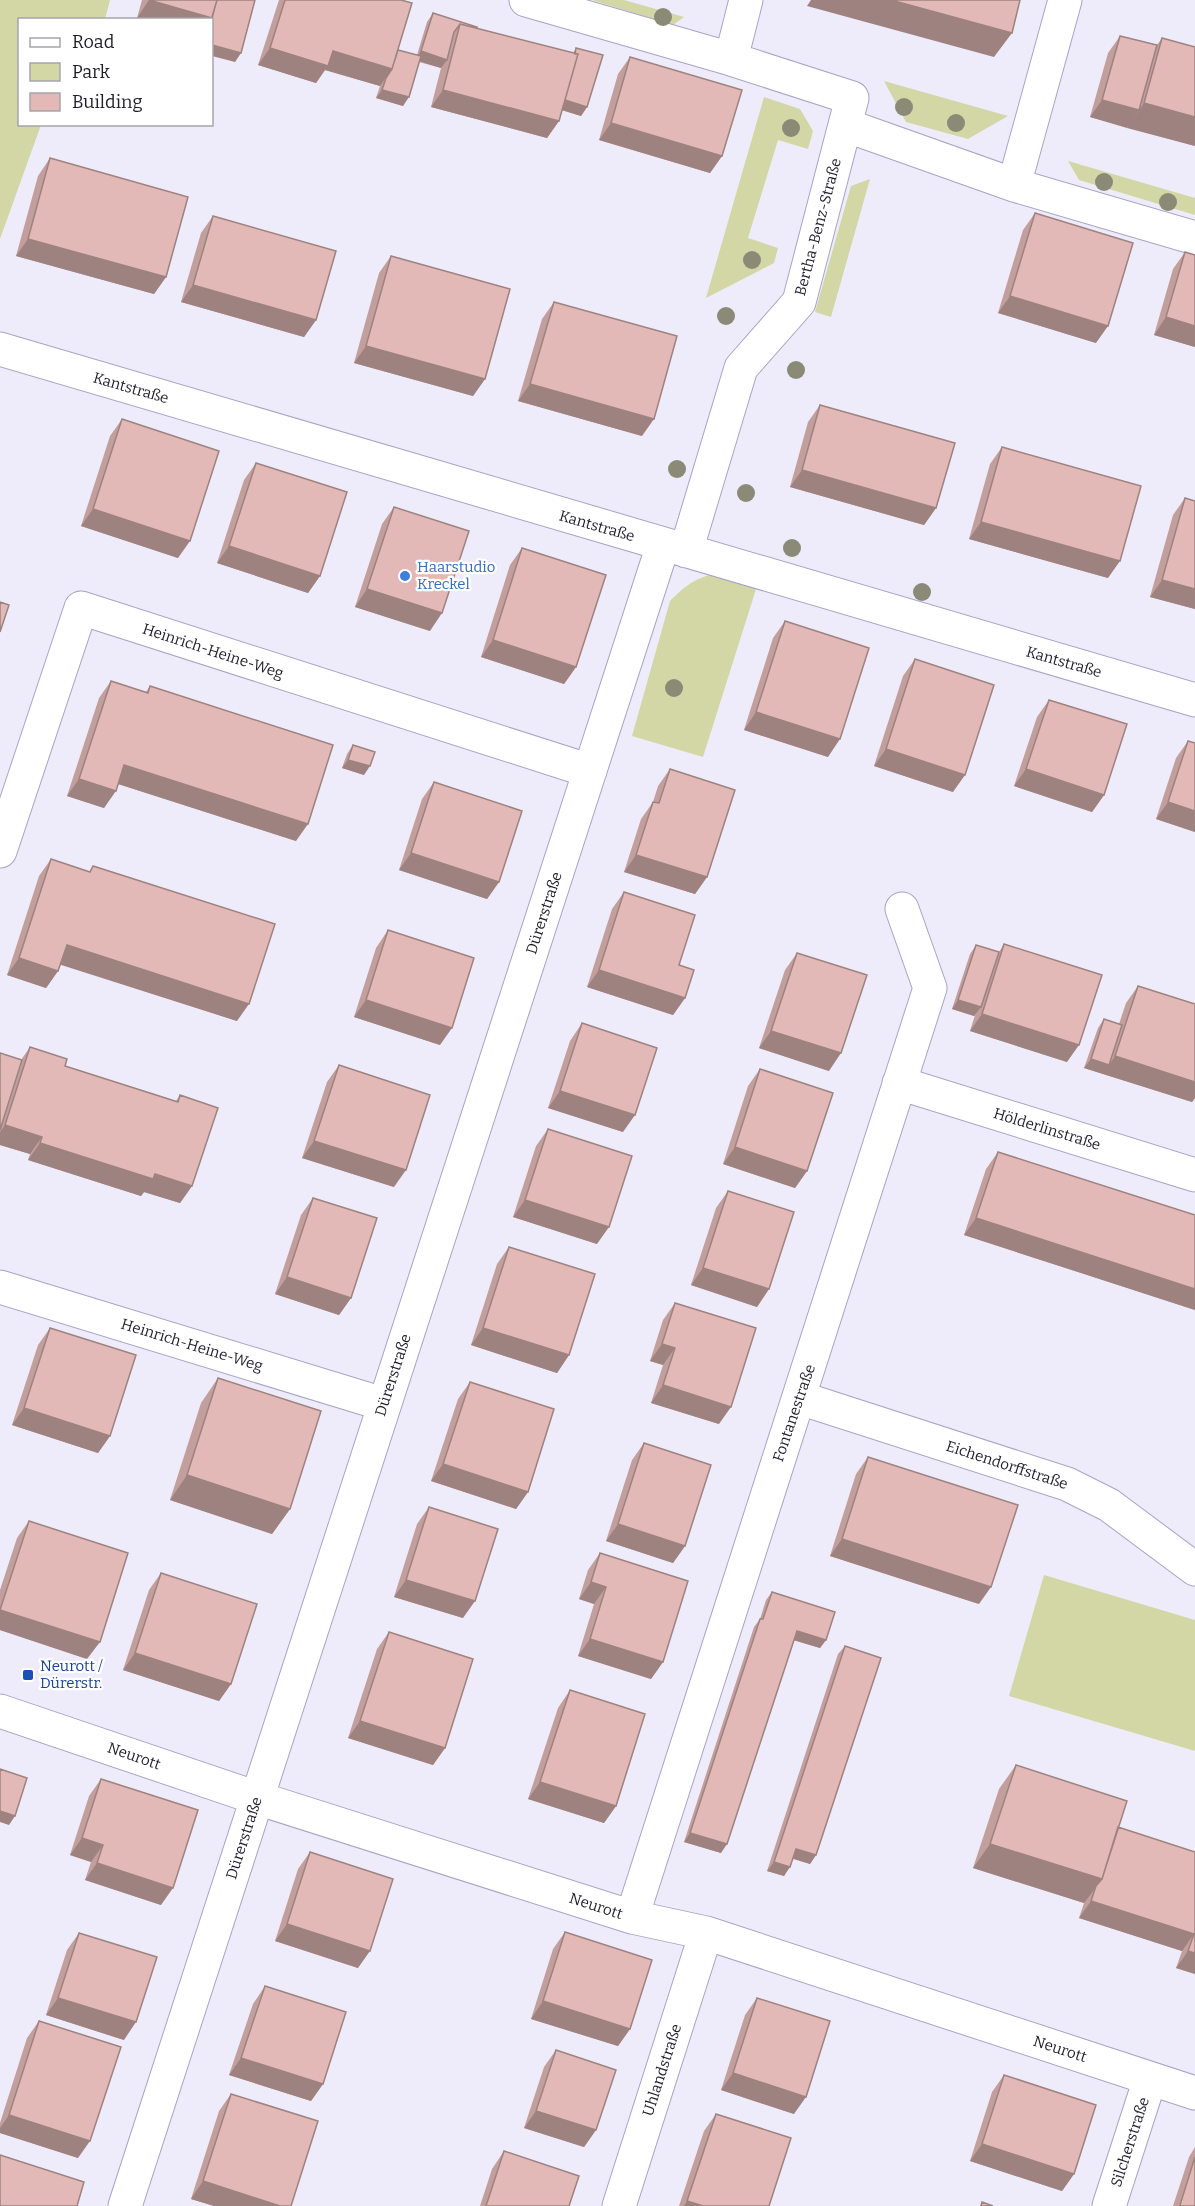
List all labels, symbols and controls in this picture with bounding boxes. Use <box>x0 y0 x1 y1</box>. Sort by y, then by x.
legend <box>18 18 213 126</box>
text: Road <box>72 31 115 53</box>
text: Park <box>72 61 111 83</box>
text: Building <box>72 91 143 113</box>
street label: Bertha-Benz-Straße <box>791 156 845 298</box>
street label: Kantstraße <box>91 369 171 407</box>
street label: Kantstraße <box>557 507 637 545</box>
place label: Haarstudio Kreckel <box>417 558 495 593</box>
marker: Haarstudio Kreckel <box>398 569 412 583</box>
street label: Heinrich-Heine-Weg <box>140 620 286 682</box>
street label: Kantstraße <box>1024 643 1104 681</box>
street label: Dürerstraße <box>522 870 566 956</box>
street label: Hölderlinstraße <box>991 1104 1103 1154</box>
street label: Heinrich-Heine-Weg <box>119 1315 265 1375</box>
street label: Dürerstraße <box>371 1332 415 1418</box>
street label: Fontanestraße <box>769 1362 819 1464</box>
street label: Eichendorffstraße <box>944 1437 1070 1493</box>
place label: Neurott / Dürerstr. <box>40 1657 103 1692</box>
marker: Neurott / Dürerstr. <box>21 1668 35 1682</box>
street label: Neurott <box>105 1739 163 1774</box>
street label: Dürerstraße <box>222 1795 266 1881</box>
street label: Neurott <box>567 1889 625 1923</box>
street label: Uhlandstraße <box>639 2022 685 2118</box>
street label: Neurott <box>1031 2032 1089 2066</box>
street label: Silcherstraße <box>1107 2095 1153 2189</box>

